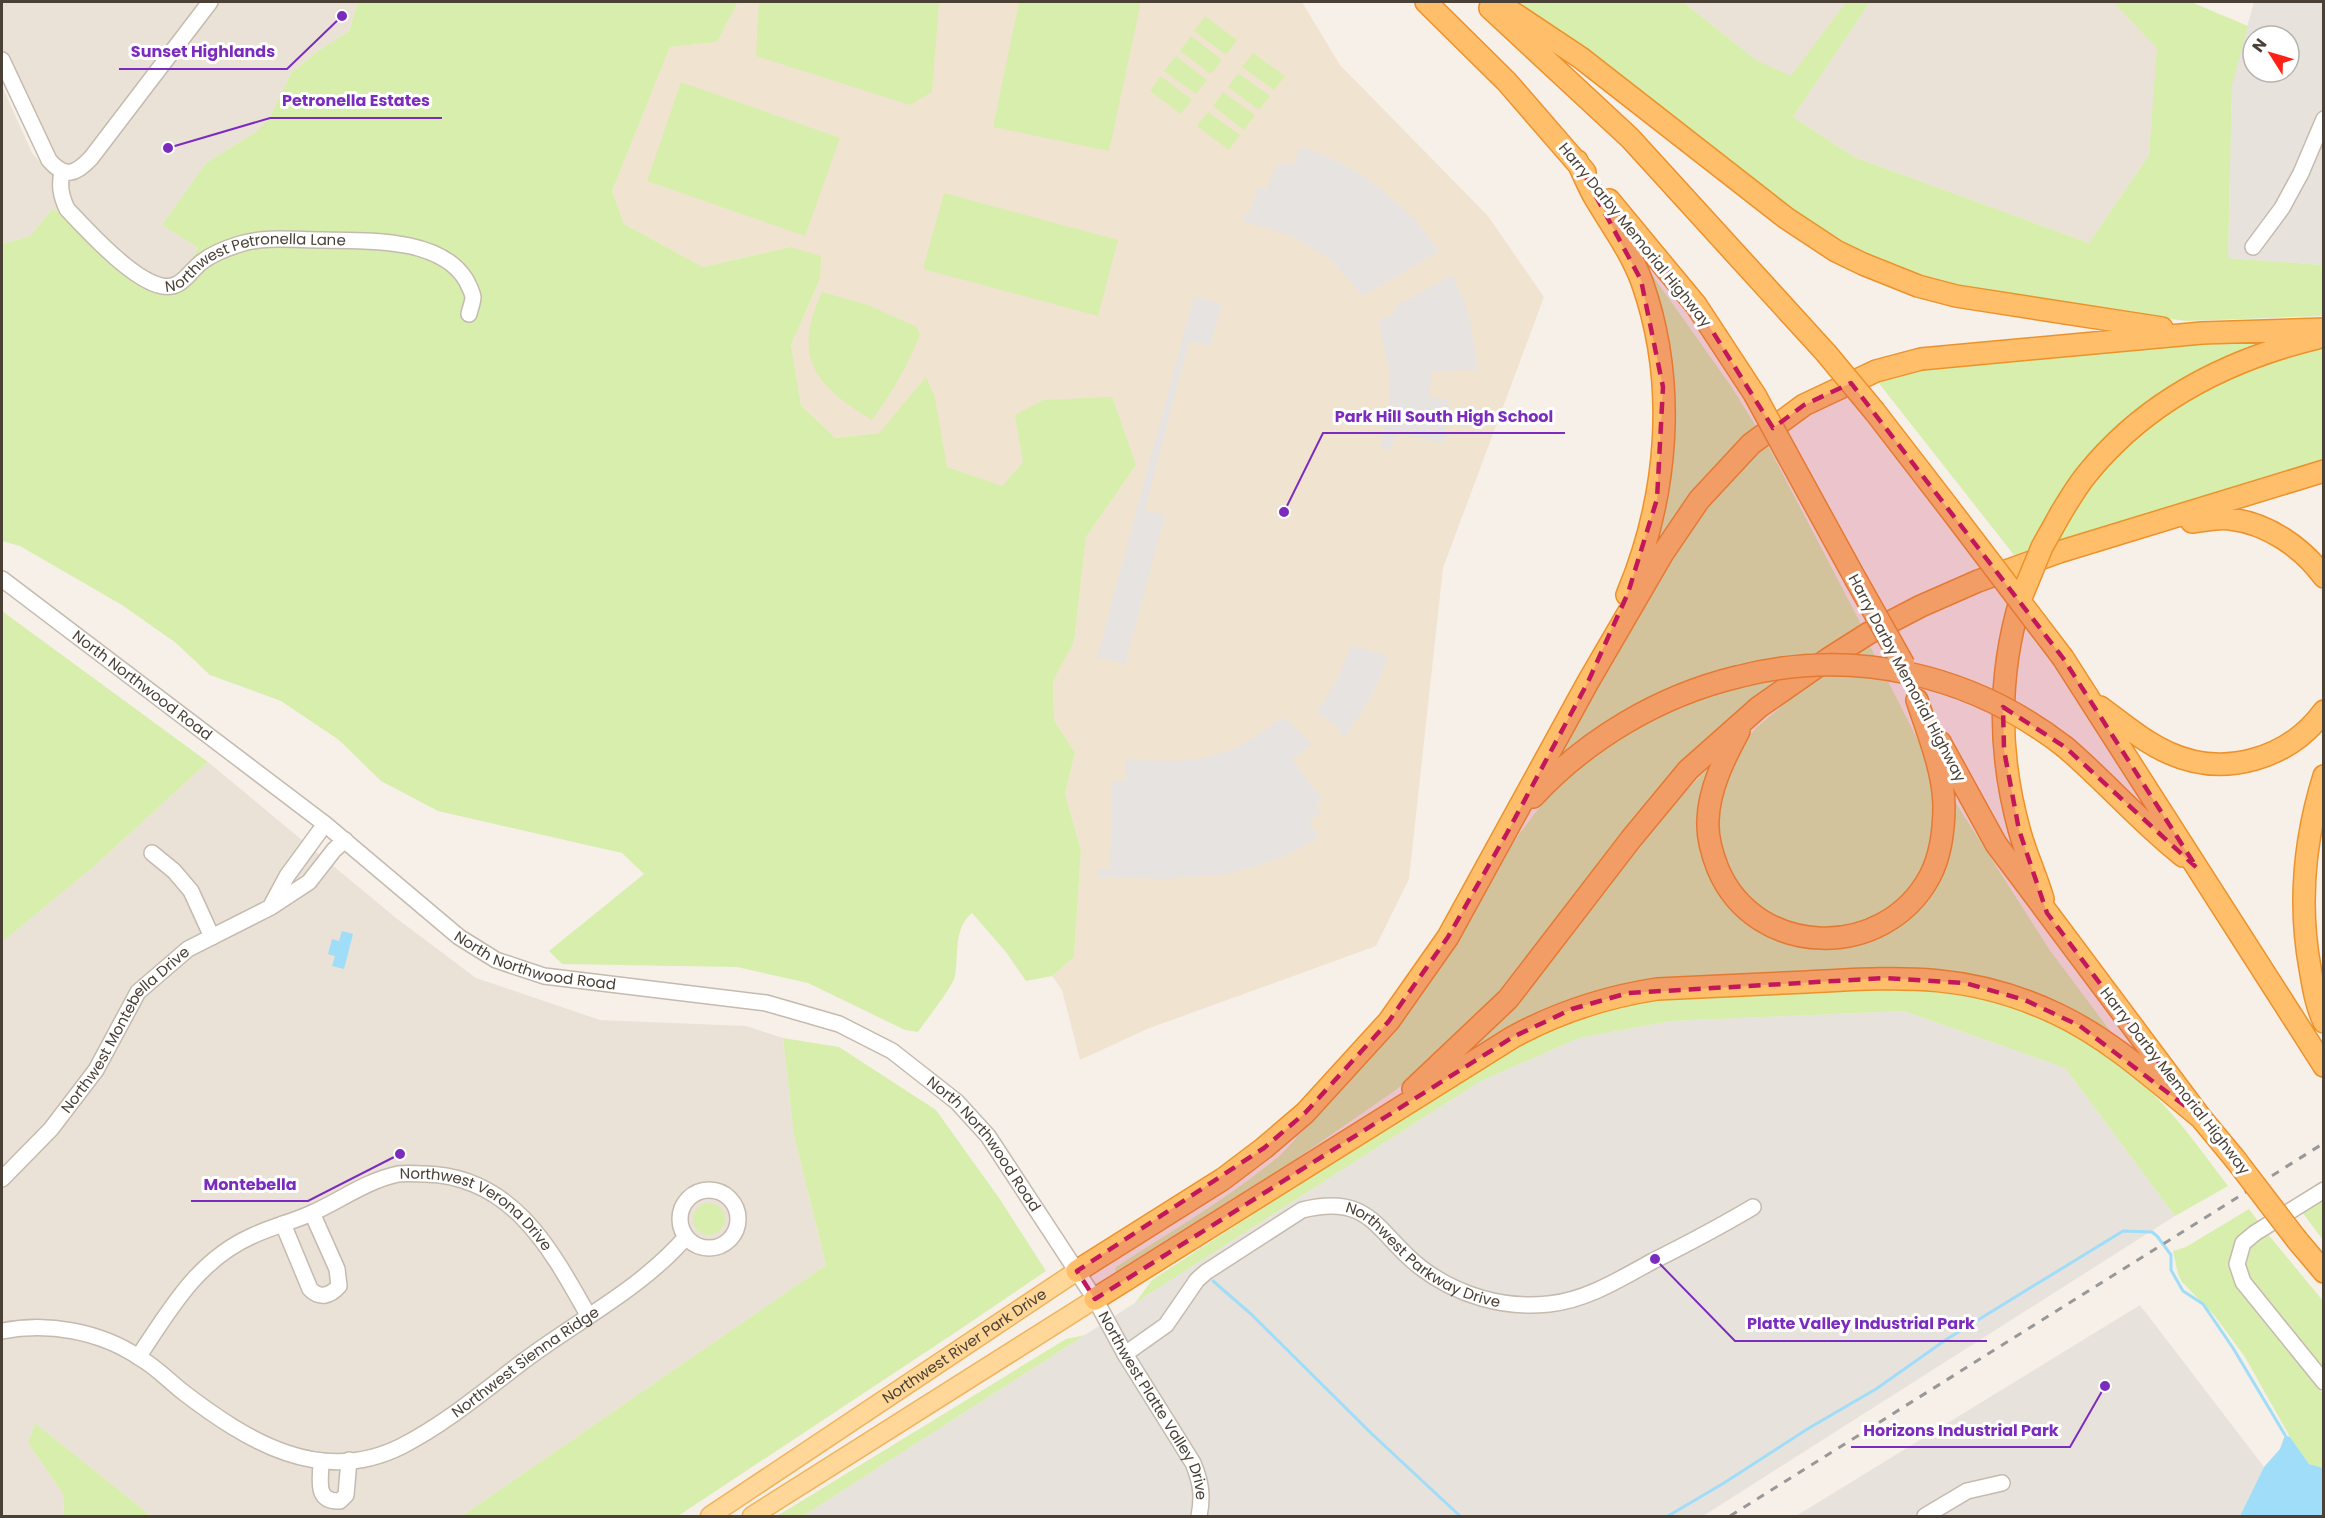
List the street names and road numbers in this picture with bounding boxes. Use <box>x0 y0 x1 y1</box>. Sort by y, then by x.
street label: Harry Darby Memorial Highway <box>1554 138 1717 332</box>
street label: Northwest Petronella Lane <box>164 228 346 297</box>
street label: Harry Darby Memorial Highway <box>1844 570 1971 786</box>
street label: North Northwood Road <box>68 625 217 745</box>
street label: North Northwood Road <box>450 926 617 995</box>
street label: Northwest Montebella Drive <box>56 941 194 1117</box>
street label: Harry Darby Memorial Highway <box>2096 983 2255 1179</box>
street label: North Northwood Road <box>923 1071 1046 1216</box>
street label: Northwest Verona Drive <box>399 1162 557 1255</box>
street label: Northwest Parkway Drive <box>1343 1197 1502 1312</box>
street label: Northwest River Park Drive <box>878 1283 1051 1408</box>
street label: Northwest Sienna Ridge <box>447 1301 603 1422</box>
street label: Northwest Platte Valley Drive <box>1094 1307 1212 1500</box>

